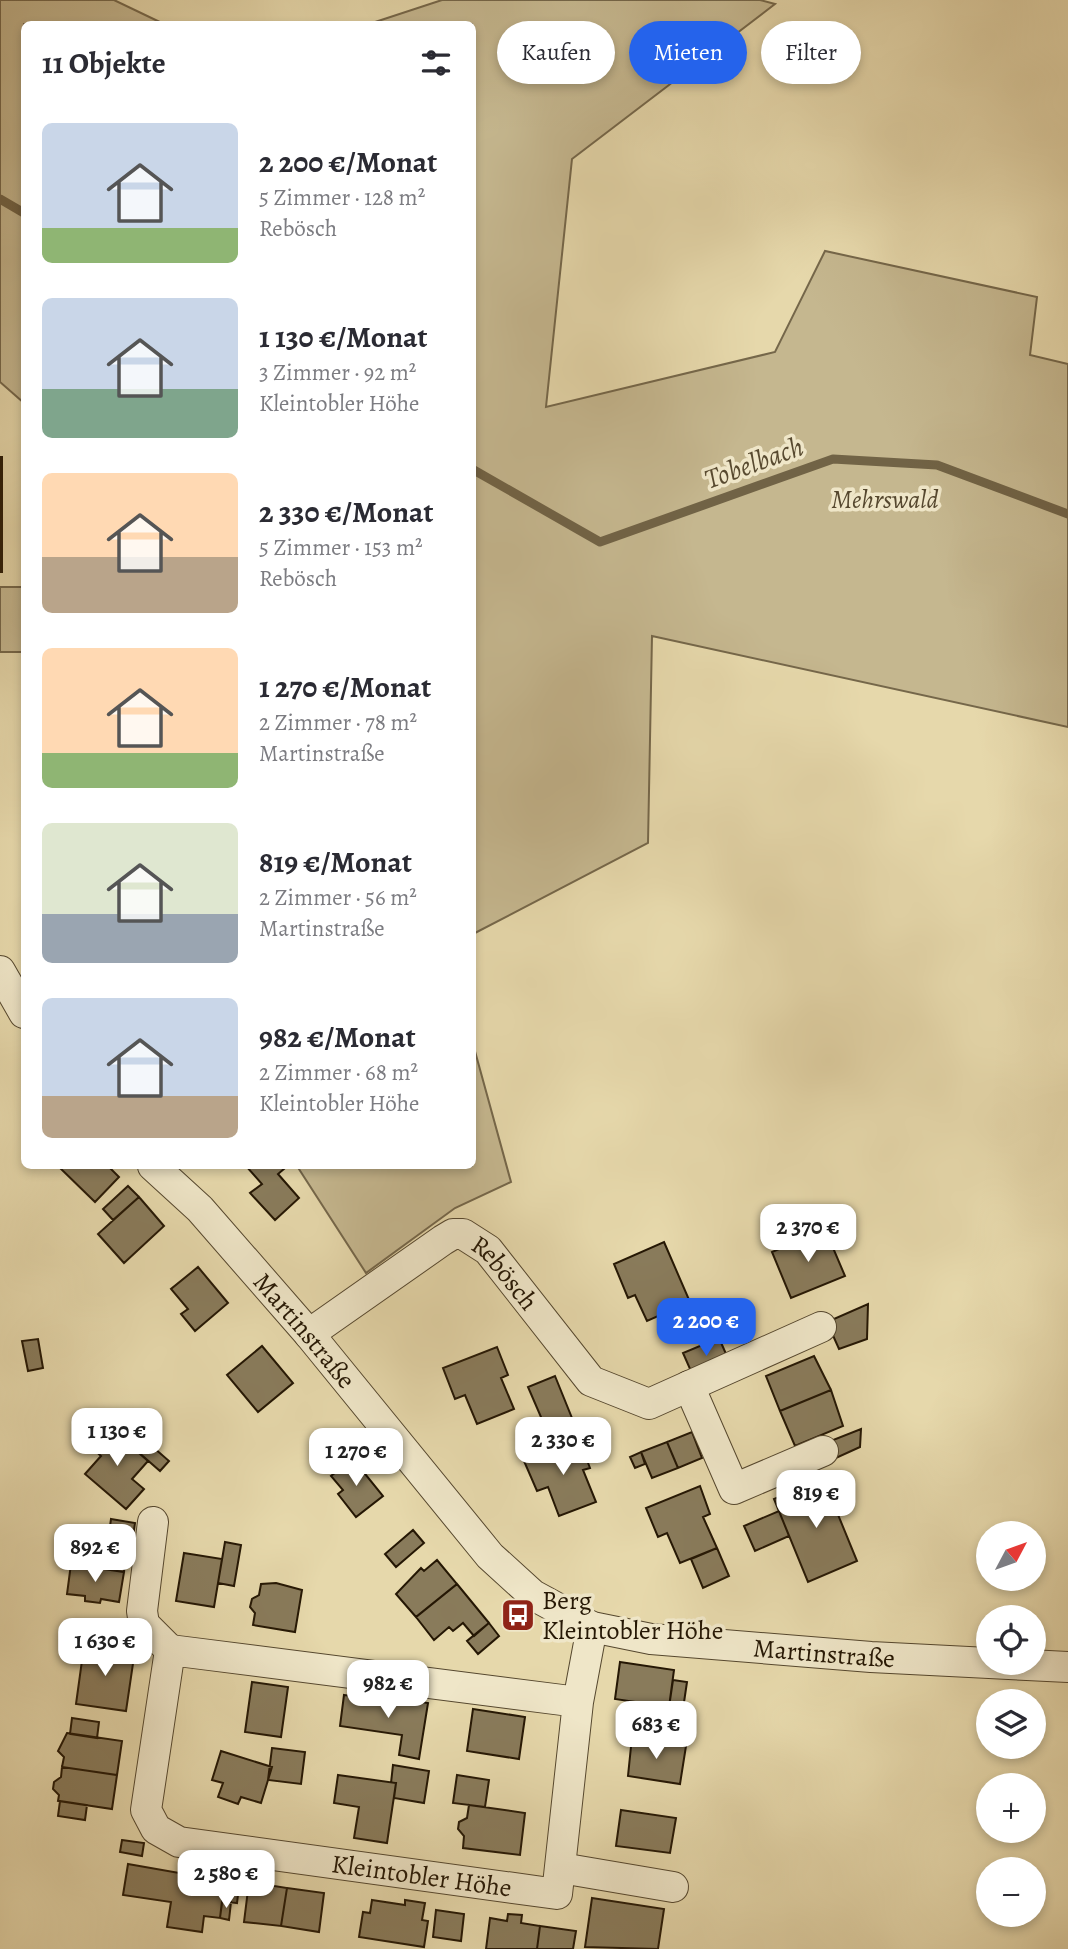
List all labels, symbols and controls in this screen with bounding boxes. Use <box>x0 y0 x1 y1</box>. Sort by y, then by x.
chip: Kaufen <box>497 21 615 84</box>
chip: Mieten <box>629 21 747 84</box>
chip: Filter <box>761 21 861 84</box>
text: 11 Objekte <box>42 43 166 83</box>
icon: filters <box>417 44 455 82</box>
text: 2 200 €/Monat <box>259 142 437 182</box>
icon: home <box>98 151 182 235</box>
text: 5 Zimmer · 128 m² <box>259 182 425 213</box>
text: Rebösch <box>259 213 337 244</box>
text: 1 130 €/Monat <box>259 317 428 357</box>
icon: home <box>98 326 182 410</box>
text: 3 Zimmer · 92 m² <box>259 357 416 388</box>
text: Kleintobler Höhe <box>259 388 419 419</box>
water label: Tobelbach <box>699 428 809 498</box>
park label: Mehrswald <box>831 482 939 517</box>
text: 2 330 €/Monat <box>259 492 433 532</box>
icon: home <box>98 501 182 585</box>
text: 5 Zimmer · 153 m² <box>259 532 423 563</box>
text: Rebösch <box>259 563 337 594</box>
text: 1 270 €/Monat <box>259 667 431 707</box>
icon: home <box>98 676 182 760</box>
text: 2 Zimmer · 78 m² <box>259 707 417 738</box>
text: Martinstraße <box>259 738 385 769</box>
text: 819 €/Monat <box>259 842 412 882</box>
icon: home <box>98 851 182 935</box>
text: 2 Zimmer · 56 m² <box>259 882 417 913</box>
text: Martinstraße <box>259 913 385 944</box>
text: 982 €/Monat <box>259 1017 416 1057</box>
icon: home <box>98 1026 182 1110</box>
text: 2 Zimmer · 68 m² <box>259 1057 418 1088</box>
text: Kleintobler Höhe <box>259 1088 419 1119</box>
pin: 2 370 € <box>743 1204 873 1264</box>
text: 2 370 € <box>776 1211 840 1242</box>
street label: Rebösch <box>465 1227 546 1318</box>
street label: Martinstraße <box>246 1265 364 1396</box>
pin: 2 200 € <box>641 1298 771 1358</box>
text: 2 200 € <box>673 1305 739 1336</box>
pin: 1 130 € <box>52 1408 182 1468</box>
text: 1 130 € <box>87 1415 147 1446</box>
pin: 2 330 € <box>498 1418 628 1477</box>
text: 2 330 € <box>531 1424 595 1455</box>
pin: 1 270 € <box>291 1428 421 1488</box>
text: 1 270 € <box>325 1435 387 1466</box>
pin: 819 € <box>767 1470 865 1530</box>
text: 819 € <box>792 1477 840 1508</box>
north arrow <box>976 1521 1046 1591</box>
map controls <box>976 1521 1046 1927</box>
pin: 892 € <box>46 1524 144 1584</box>
text: 892 € <box>70 1531 120 1562</box>
place label: Berg Kleintobler Höhe <box>542 1583 723 1648</box>
bus stop icon: Berg Kleintobler Höhe <box>499 1596 537 1634</box>
button: locate <box>976 1605 1046 1675</box>
pin: 1 630 € <box>40 1618 170 1678</box>
text: 1 630 € <box>74 1625 136 1656</box>
street label: Martinstraße <box>752 1630 896 1676</box>
pin: 982 € <box>339 1660 437 1720</box>
text: 982 € <box>363 1667 413 1698</box>
button: layers <box>976 1689 1046 1759</box>
pin: 683 € <box>607 1702 705 1761</box>
text: 683 € <box>632 1708 680 1739</box>
button: + <box>976 1773 1046 1843</box>
street label: Kleintobler Höhe <box>329 1846 514 1905</box>
pin: 2 580 € <box>161 1850 291 1910</box>
text: 2 580 € <box>194 1857 258 1888</box>
button: − <box>976 1857 1046 1927</box>

